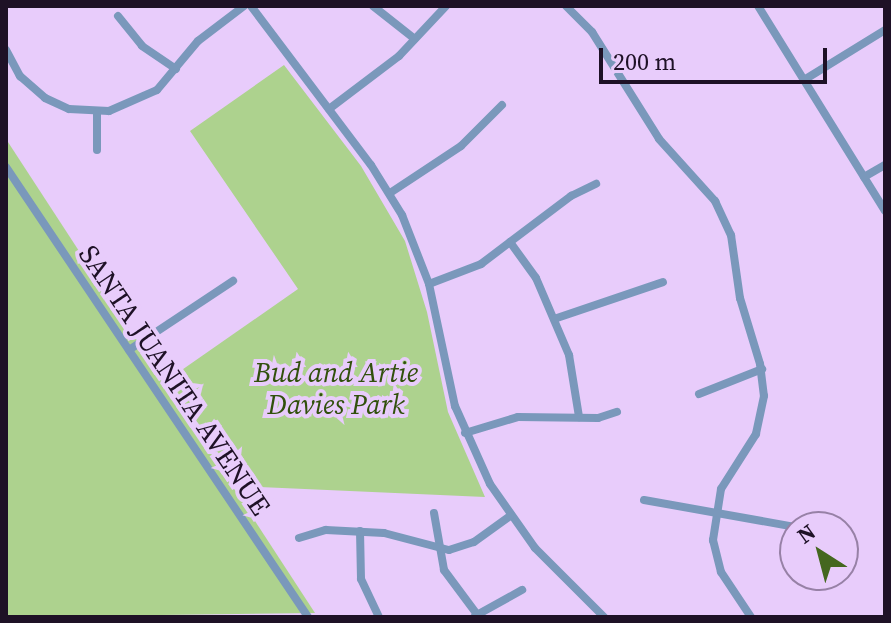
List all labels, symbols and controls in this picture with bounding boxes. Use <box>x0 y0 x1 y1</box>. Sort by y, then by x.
scale bar <box>603 32 831 82</box>
text: 200 m <box>613 45 676 78</box>
street label: SANTA JUANITA AVENUE <box>72 239 278 521</box>
park label: Bud and Artie Davies Park <box>254 355 418 421</box>
north arrow <box>779 511 859 591</box>
text: N <box>791 516 821 550</box>

